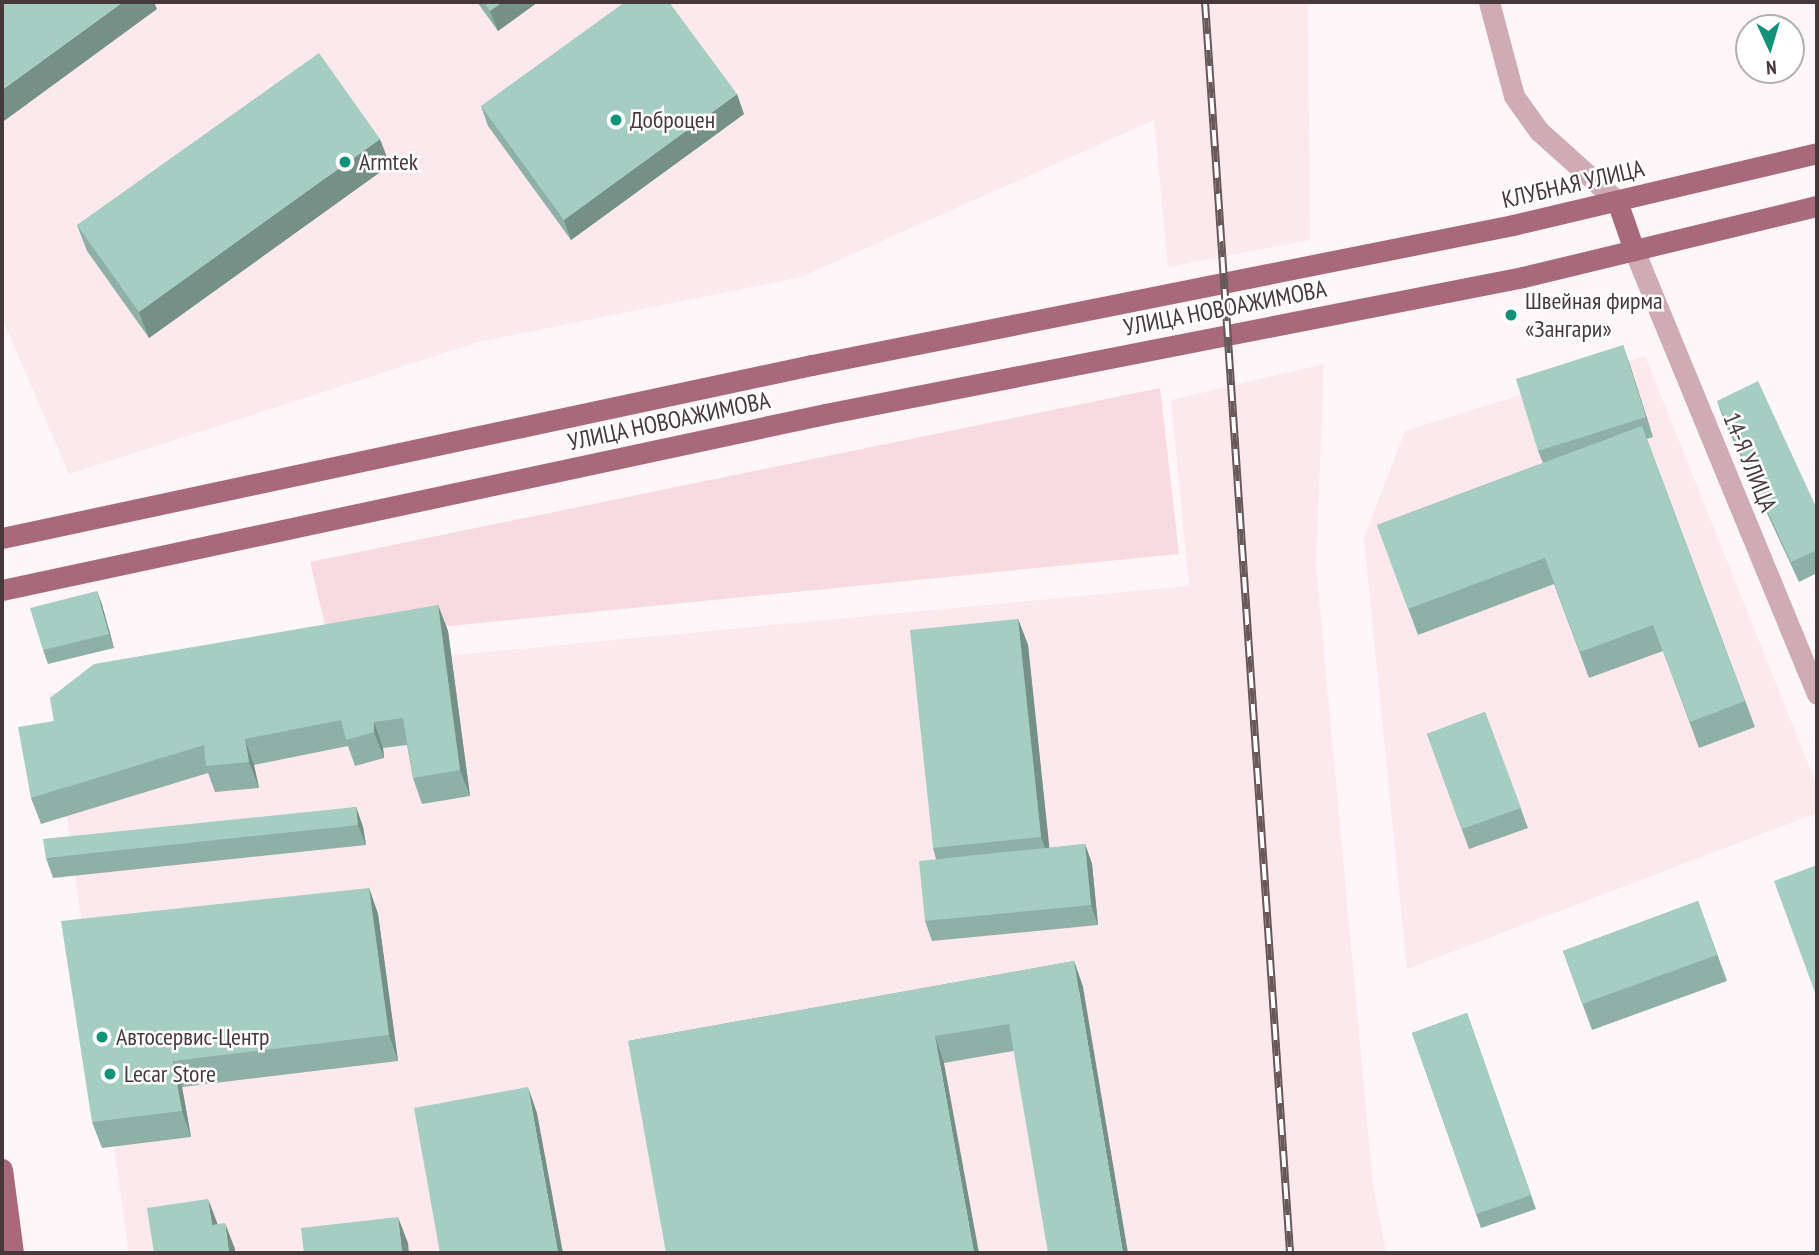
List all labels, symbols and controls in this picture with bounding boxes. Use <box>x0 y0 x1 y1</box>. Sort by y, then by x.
north arrow <box>1735 14 1805 84</box>
text: N <box>1765 56 1777 80</box>
place label: Доброцен <box>630 106 715 134</box>
marker: Доброцен <box>608 112 624 128</box>
place label: Armtek <box>359 148 418 176</box>
marker: Armtek <box>337 154 353 170</box>
street label: КЛУБНАЯ УЛИЦА <box>1499 154 1647 214</box>
street label: УЛИЦА НОВОАЖИМОВА <box>1121 274 1329 342</box>
place label: Швейная фирма «Зангари» <box>1525 287 1663 343</box>
marker: Швейная фирма «Зангари» <box>1503 307 1519 323</box>
street label: УЛИЦА НОВОАЖИМОВА <box>565 385 773 457</box>
street label: 14-Я УЛИЦА <box>1717 408 1783 516</box>
place label: Автосервис-Центр <box>116 1023 269 1051</box>
marker: Автосервис-Центр <box>94 1029 110 1045</box>
place label: Lecar Store <box>124 1060 216 1088</box>
marker: Lecar Store <box>102 1066 118 1082</box>

